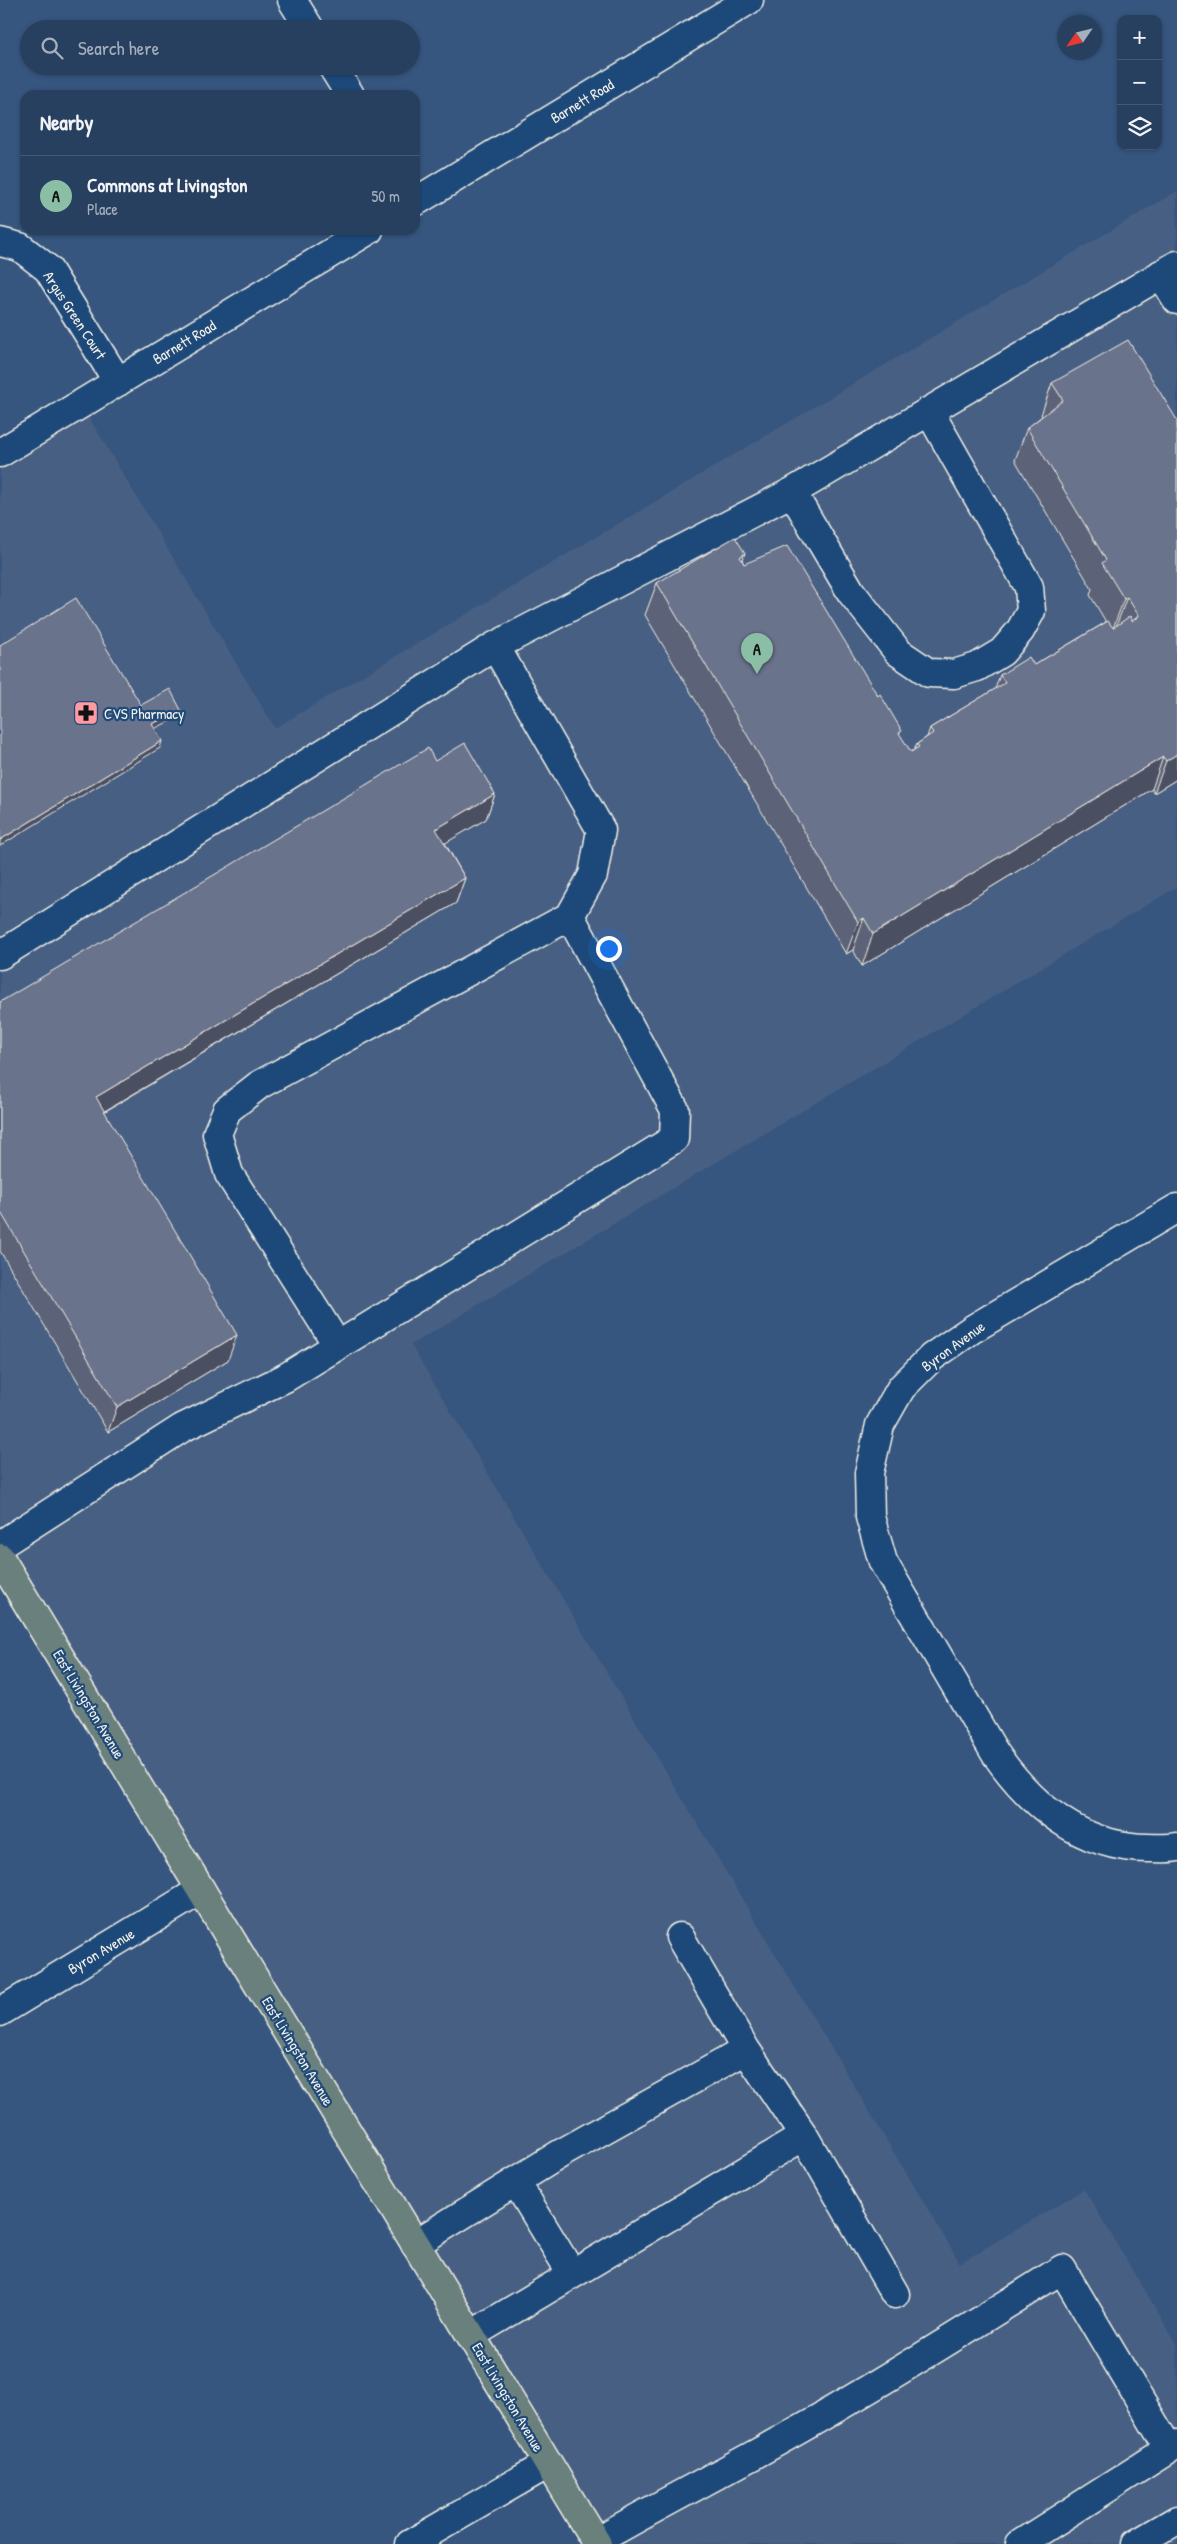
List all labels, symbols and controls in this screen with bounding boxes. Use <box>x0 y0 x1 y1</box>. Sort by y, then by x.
north arrow <box>1057 15 1102 60</box>
map controls <box>1117 15 1162 150</box>
button: + <box>1117 15 1162 60</box>
search box <box>20 20 420 75</box>
icon: search <box>38 34 66 62</box>
text: Search here <box>78 35 159 61</box>
button: − <box>1117 60 1162 105</box>
street label: Barnett Road <box>546 74 618 128</box>
button: layers <box>1117 105 1162 150</box>
text: Nearby <box>40 108 93 137</box>
text: Commons at Livingston <box>87 172 248 198</box>
text: A <box>52 185 60 207</box>
text: 50 m <box>372 185 400 207</box>
text: Place <box>87 198 118 220</box>
street label: Argus Green Court <box>39 267 112 364</box>
street label: Barnett Road <box>148 315 220 369</box>
pin: A <box>741 633 773 674</box>
pharmacy icon: CVS Pharmacy <box>73 700 99 726</box>
place label: CVS Pharmacy <box>104 703 184 724</box>
your location <box>596 936 622 962</box>
street label: Byron Avenue <box>917 1316 989 1376</box>
street label: East Livingston Avenue <box>48 1645 130 1763</box>
street label: Byron Avenue <box>64 1923 138 1979</box>
street label: East Livingston Avenue <box>257 1992 339 2110</box>
street label: East Livingston Avenue <box>467 2338 549 2456</box>

